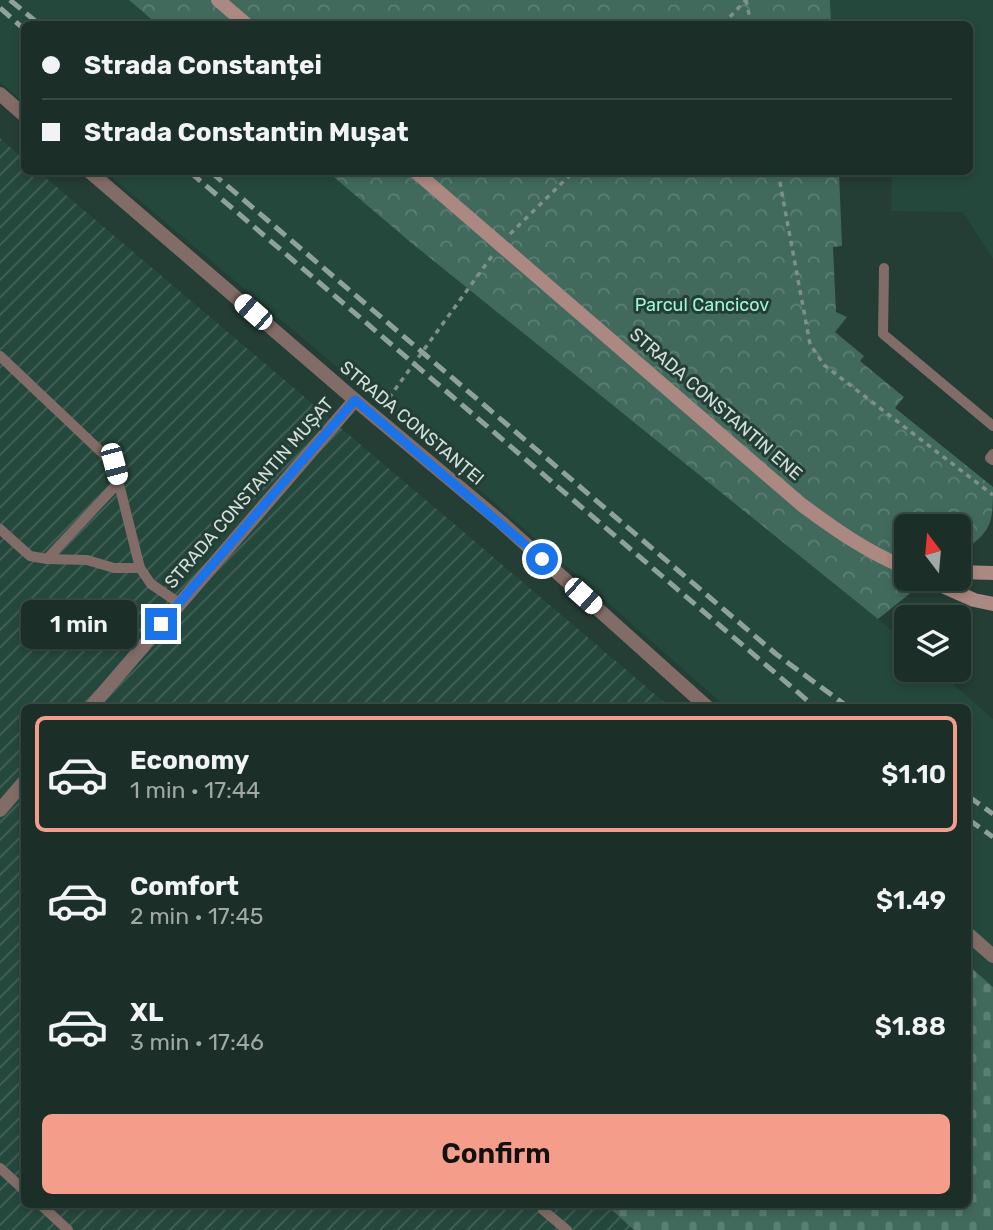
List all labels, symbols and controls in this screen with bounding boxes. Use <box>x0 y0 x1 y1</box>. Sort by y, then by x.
text: Strada Constanței <box>84 50 322 81</box>
text: Strada Constantin Mușat <box>84 117 409 148</box>
car <box>231 290 276 334</box>
park label: Parcul Cancicov <box>635 294 769 316</box>
street label: STRADA CONSTANTIN ENE <box>625 323 807 485</box>
street label: STRADA CONSTANȚEI <box>336 356 488 490</box>
street label: STRADA CONSTANTIN MUȘAT <box>160 393 338 593</box>
car <box>99 441 130 487</box>
north arrow <box>894 514 971 592</box>
map controls <box>894 514 971 682</box>
route start <box>526 543 558 575</box>
car <box>561 574 606 618</box>
callout: 1 min <box>21 600 136 648</box>
button: layers <box>894 605 971 682</box>
route end <box>145 608 177 640</box>
text: 1 min <box>50 610 108 638</box>
icon: car <box>46 743 109 806</box>
text: Economy <box>130 745 249 776</box>
text: $1.10 <box>881 759 946 790</box>
text: 1 min · 17:44 <box>130 776 260 804</box>
icon: car <box>46 869 109 932</box>
text: Comfort <box>130 871 239 902</box>
text: $1.49 <box>876 885 946 916</box>
text: 2 min · 17:45 <box>130 902 263 930</box>
icon: car <box>46 995 109 1058</box>
text: XL <box>130 997 163 1028</box>
text: $1.88 <box>875 1011 946 1042</box>
text: 3 min · 17:46 <box>130 1028 264 1056</box>
button: Confirm <box>42 1114 950 1194</box>

